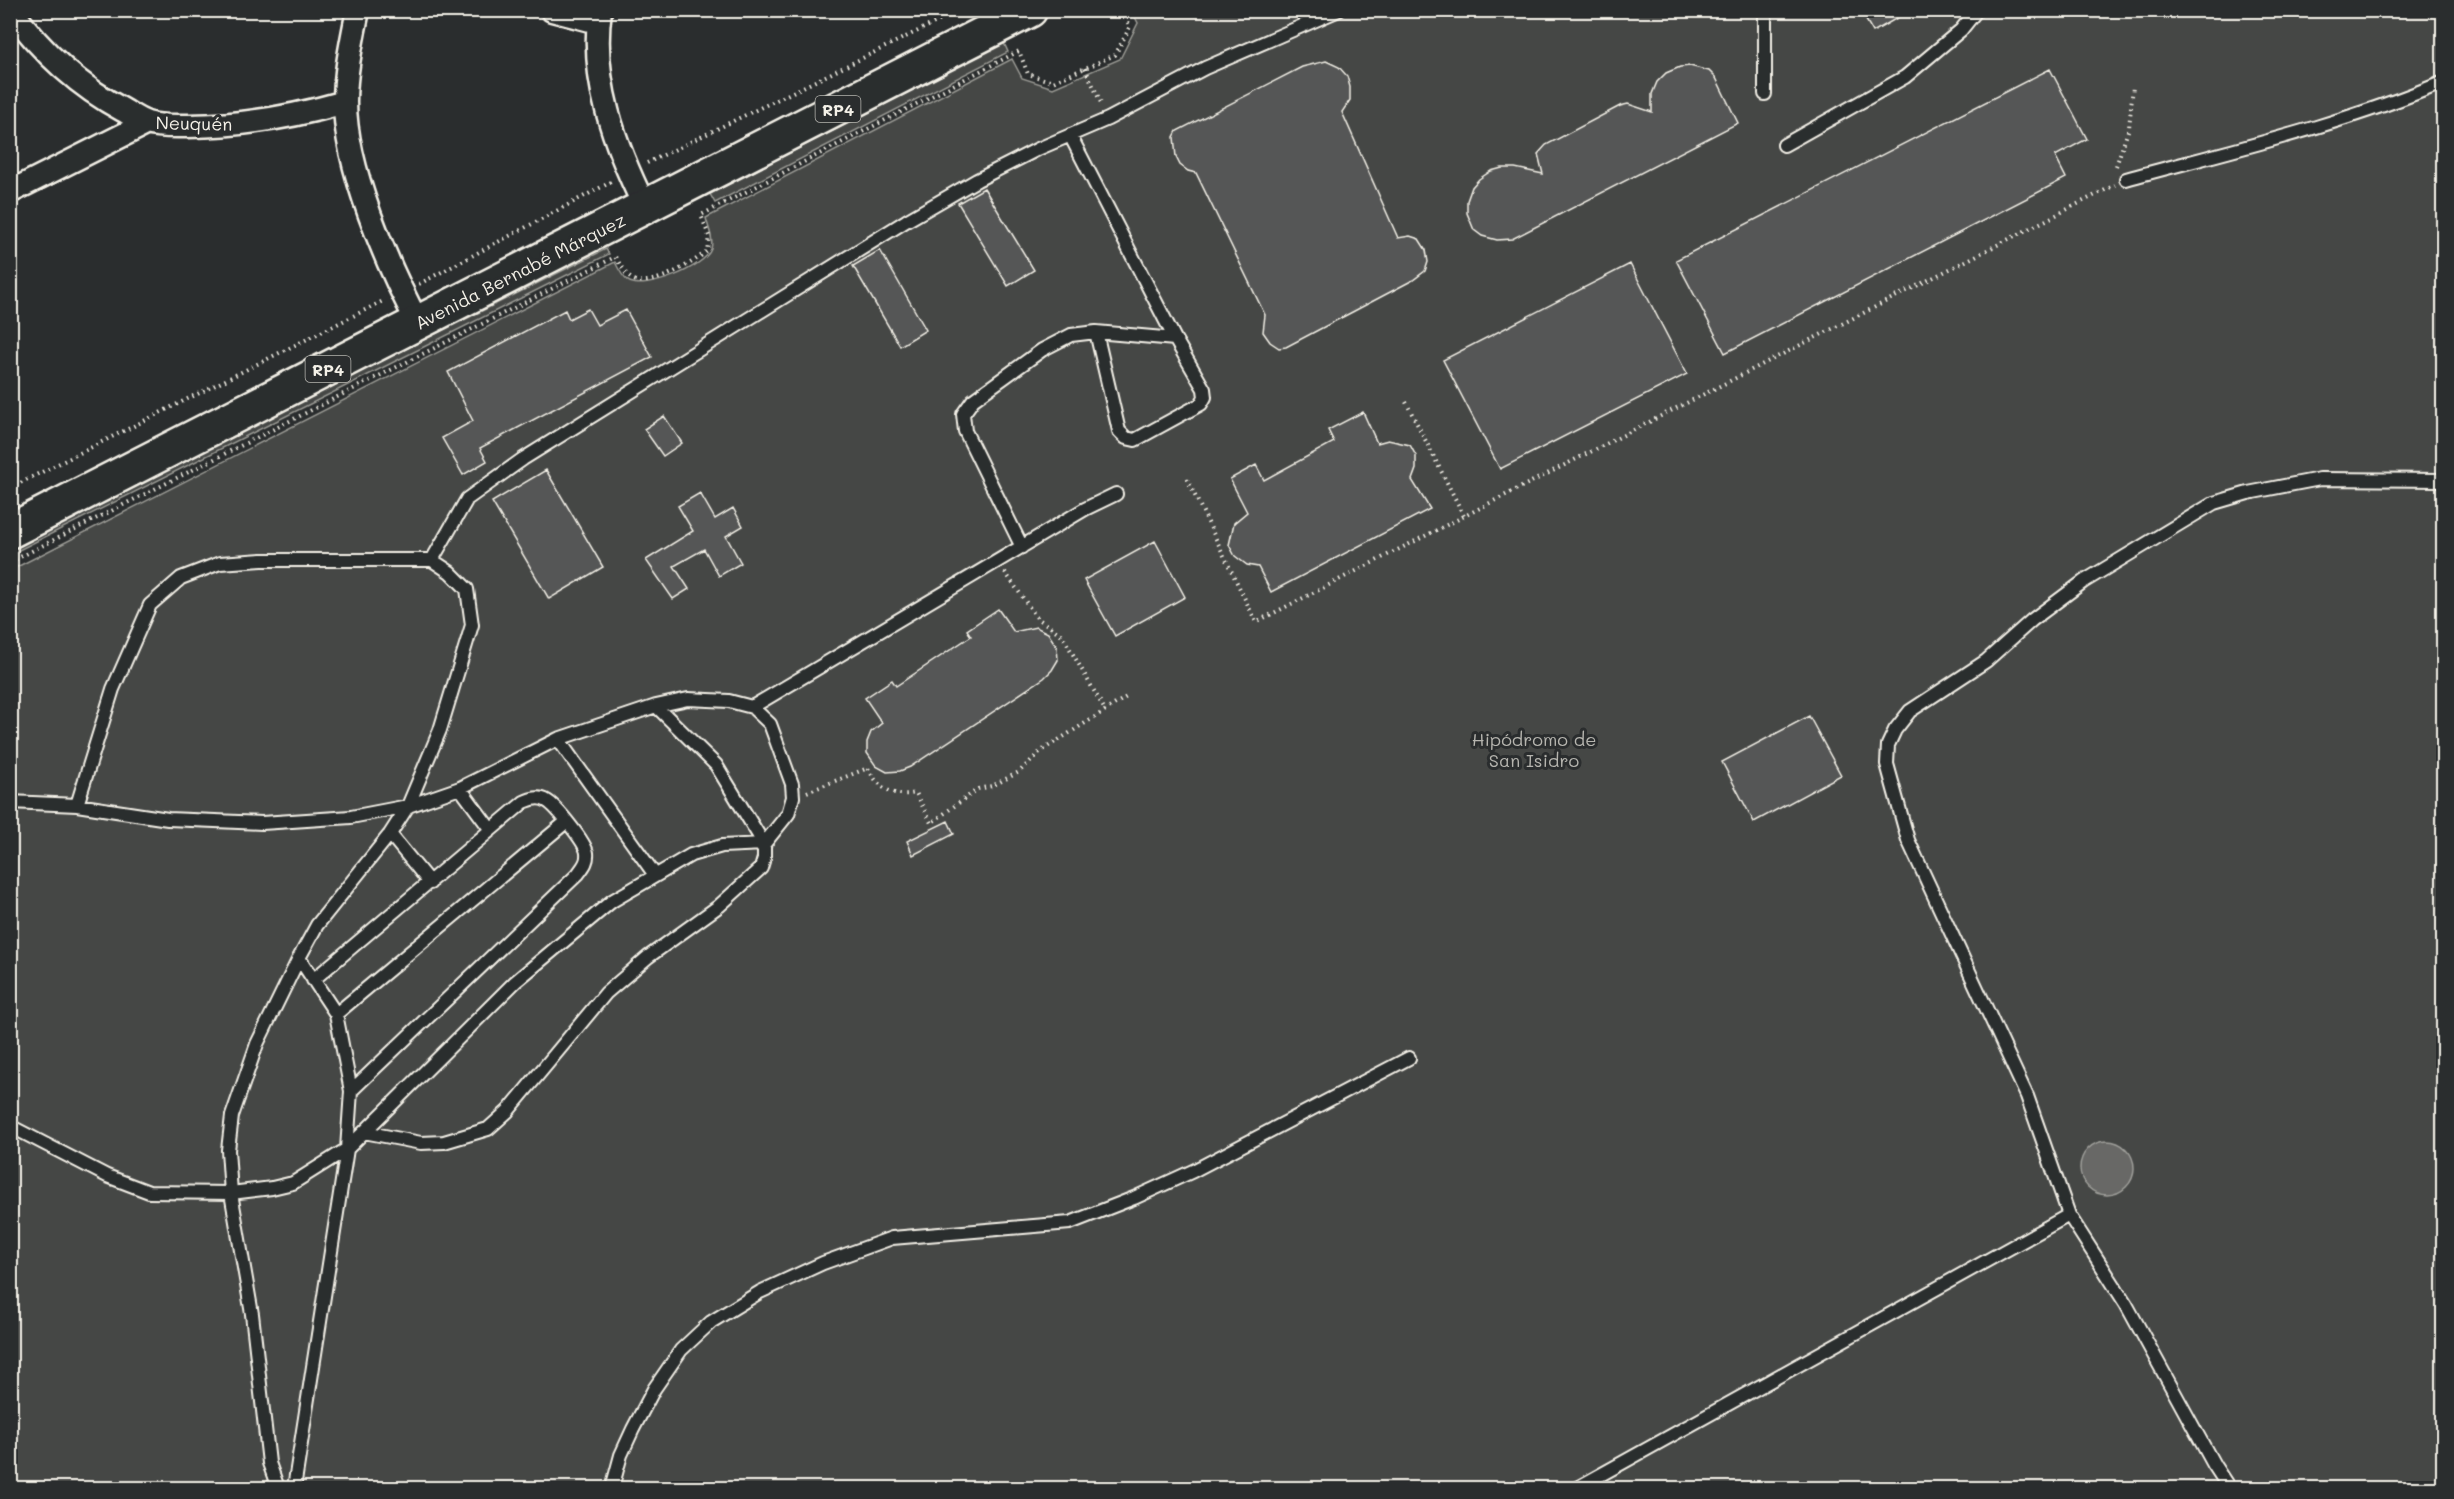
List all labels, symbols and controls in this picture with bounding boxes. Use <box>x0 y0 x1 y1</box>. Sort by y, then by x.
road number: RP4 <box>816 96 860 122</box>
street label: Neuquén <box>155 110 233 136</box>
street label: Avenida Bernabé Márquez <box>411 207 629 335</box>
road number: RP4 <box>306 356 350 382</box>
park label: Hipódromo de San Isidro <box>1472 727 1596 772</box>

